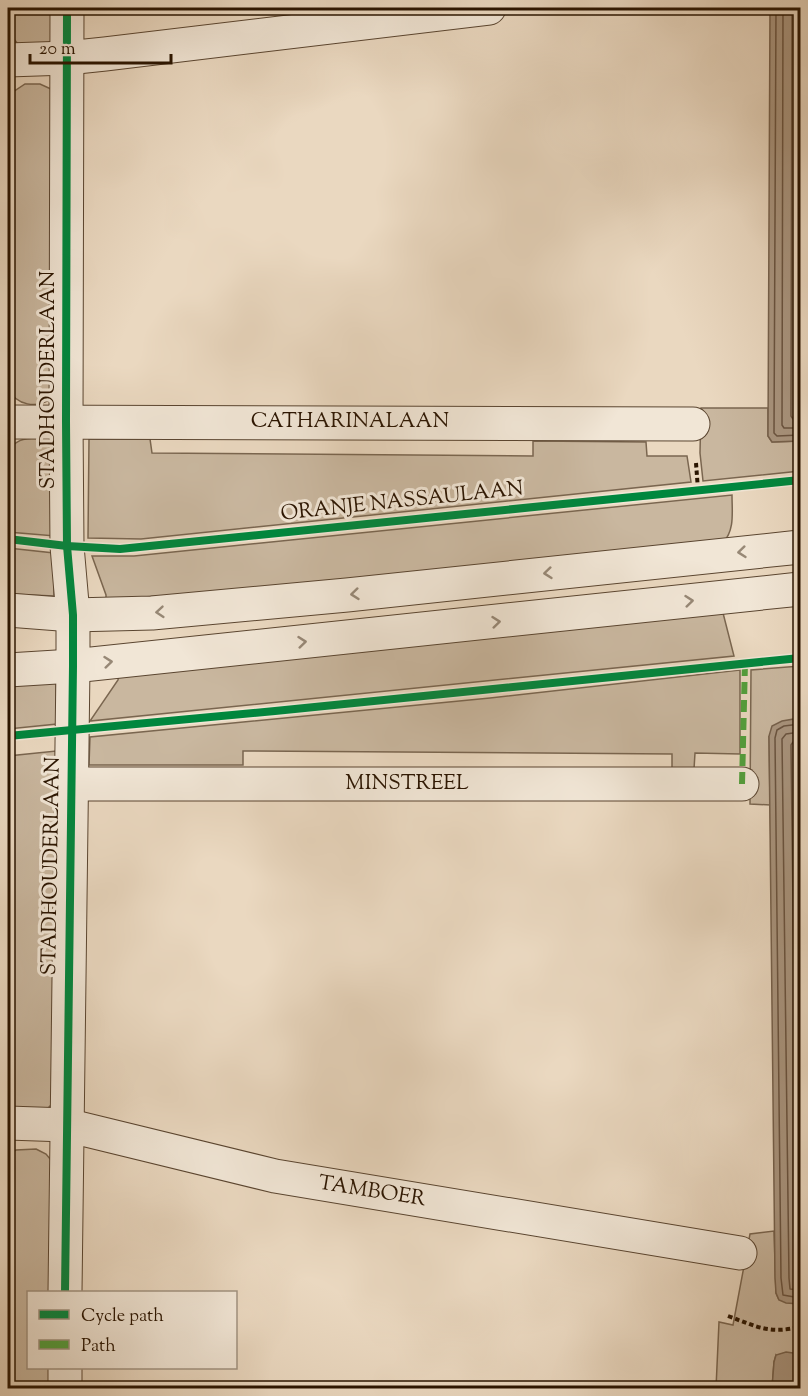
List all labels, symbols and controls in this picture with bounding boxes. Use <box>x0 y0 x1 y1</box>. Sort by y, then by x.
scale bar <box>30 27 171 65</box>
text: 20 m <box>39 37 76 63</box>
street label: STADHOUDERLAAN <box>34 270 64 489</box>
street label: CATHARINALAAN <box>251 407 450 437</box>
street label: ORANJE NASSAULAAN <box>279 474 525 530</box>
one-way arrow <box>738 545 747 558</box>
one-way arrow <box>544 566 553 579</box>
one-way arrow <box>350 587 359 600</box>
one-way arrow <box>685 595 694 608</box>
one-way arrow <box>156 605 165 618</box>
one-way arrow <box>491 616 500 628</box>
one-way arrow <box>297 636 306 649</box>
one-way arrow <box>103 657 112 669</box>
street label: STADHOUDERLAAN <box>35 756 69 976</box>
street label: MINSTREEL <box>345 769 469 799</box>
street label: TAMBOER <box>316 1169 428 1215</box>
legend <box>27 1291 237 1369</box>
text: Cycle path <box>81 1304 164 1330</box>
text: Path <box>81 1334 116 1360</box>

